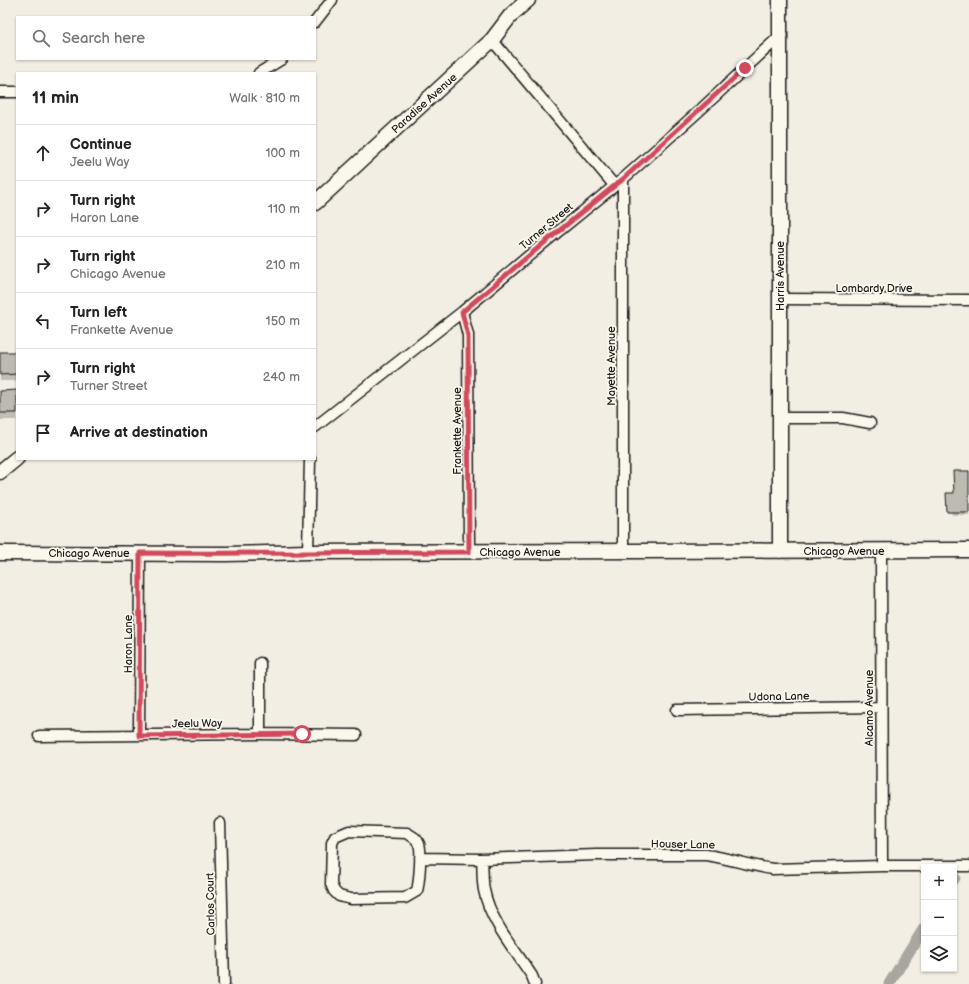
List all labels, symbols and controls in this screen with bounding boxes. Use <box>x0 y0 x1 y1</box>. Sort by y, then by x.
search box <box>16 16 316 60</box>
icon: search <box>30 27 52 49</box>
text: Search here <box>62 29 145 48</box>
route end <box>736 59 754 77</box>
street label: Paradise Avenue <box>389 70 460 136</box>
text: 11 min <box>32 88 79 108</box>
text: Walk · 810 m <box>229 90 300 106</box>
text: Continue <box>70 135 132 154</box>
icon: ahead <box>32 142 54 164</box>
text: 100 m <box>265 145 300 161</box>
text: Jeelu Way <box>70 154 129 170</box>
text: Turn right <box>70 191 135 210</box>
icon: right <box>32 198 54 220</box>
street label: Turner Street <box>517 200 576 252</box>
text: 110 m <box>268 201 300 217</box>
text: Haron Lane <box>70 210 139 226</box>
street label: Harris Avenue <box>774 240 787 311</box>
text: Turn right <box>70 247 135 266</box>
icon: right <box>32 254 54 276</box>
text: 210 m <box>266 257 300 273</box>
text: Chicago Avenue <box>70 266 166 282</box>
street label: Lombardy Drive <box>836 282 913 295</box>
text: Turn left <box>70 303 127 322</box>
icon: left <box>32 310 54 332</box>
text: 150 m <box>266 313 300 329</box>
text: Frankette Avenue <box>70 322 173 338</box>
street label: Mayette Avenue <box>605 326 618 406</box>
text: Turn right <box>70 359 135 378</box>
icon: right <box>32 366 54 388</box>
text: 240 m <box>263 369 300 385</box>
text: Turner Street <box>70 378 147 394</box>
street label: Frankette Avenue <box>451 387 464 475</box>
icon: arrive <box>32 422 54 444</box>
text: Arrive at destination <box>70 423 208 442</box>
street label: Chicago Avenue <box>803 545 885 558</box>
street label: Chicago Avenue <box>479 546 561 559</box>
street label: Chicago Avenue <box>48 547 130 560</box>
street label: Haron Lane <box>122 614 135 673</box>
street label: Alcamo Avenue <box>863 669 876 746</box>
street label: Udona Lane <box>748 689 810 704</box>
street label: Jeelu Way <box>172 717 222 730</box>
route start <box>293 725 311 743</box>
street label: Houser Lane <box>651 837 716 852</box>
map controls <box>921 864 957 972</box>
button: + <box>921 864 957 900</box>
street label: Carlos Court <box>203 872 218 935</box>
button: − <box>921 900 957 936</box>
button: layers <box>921 936 957 972</box>

